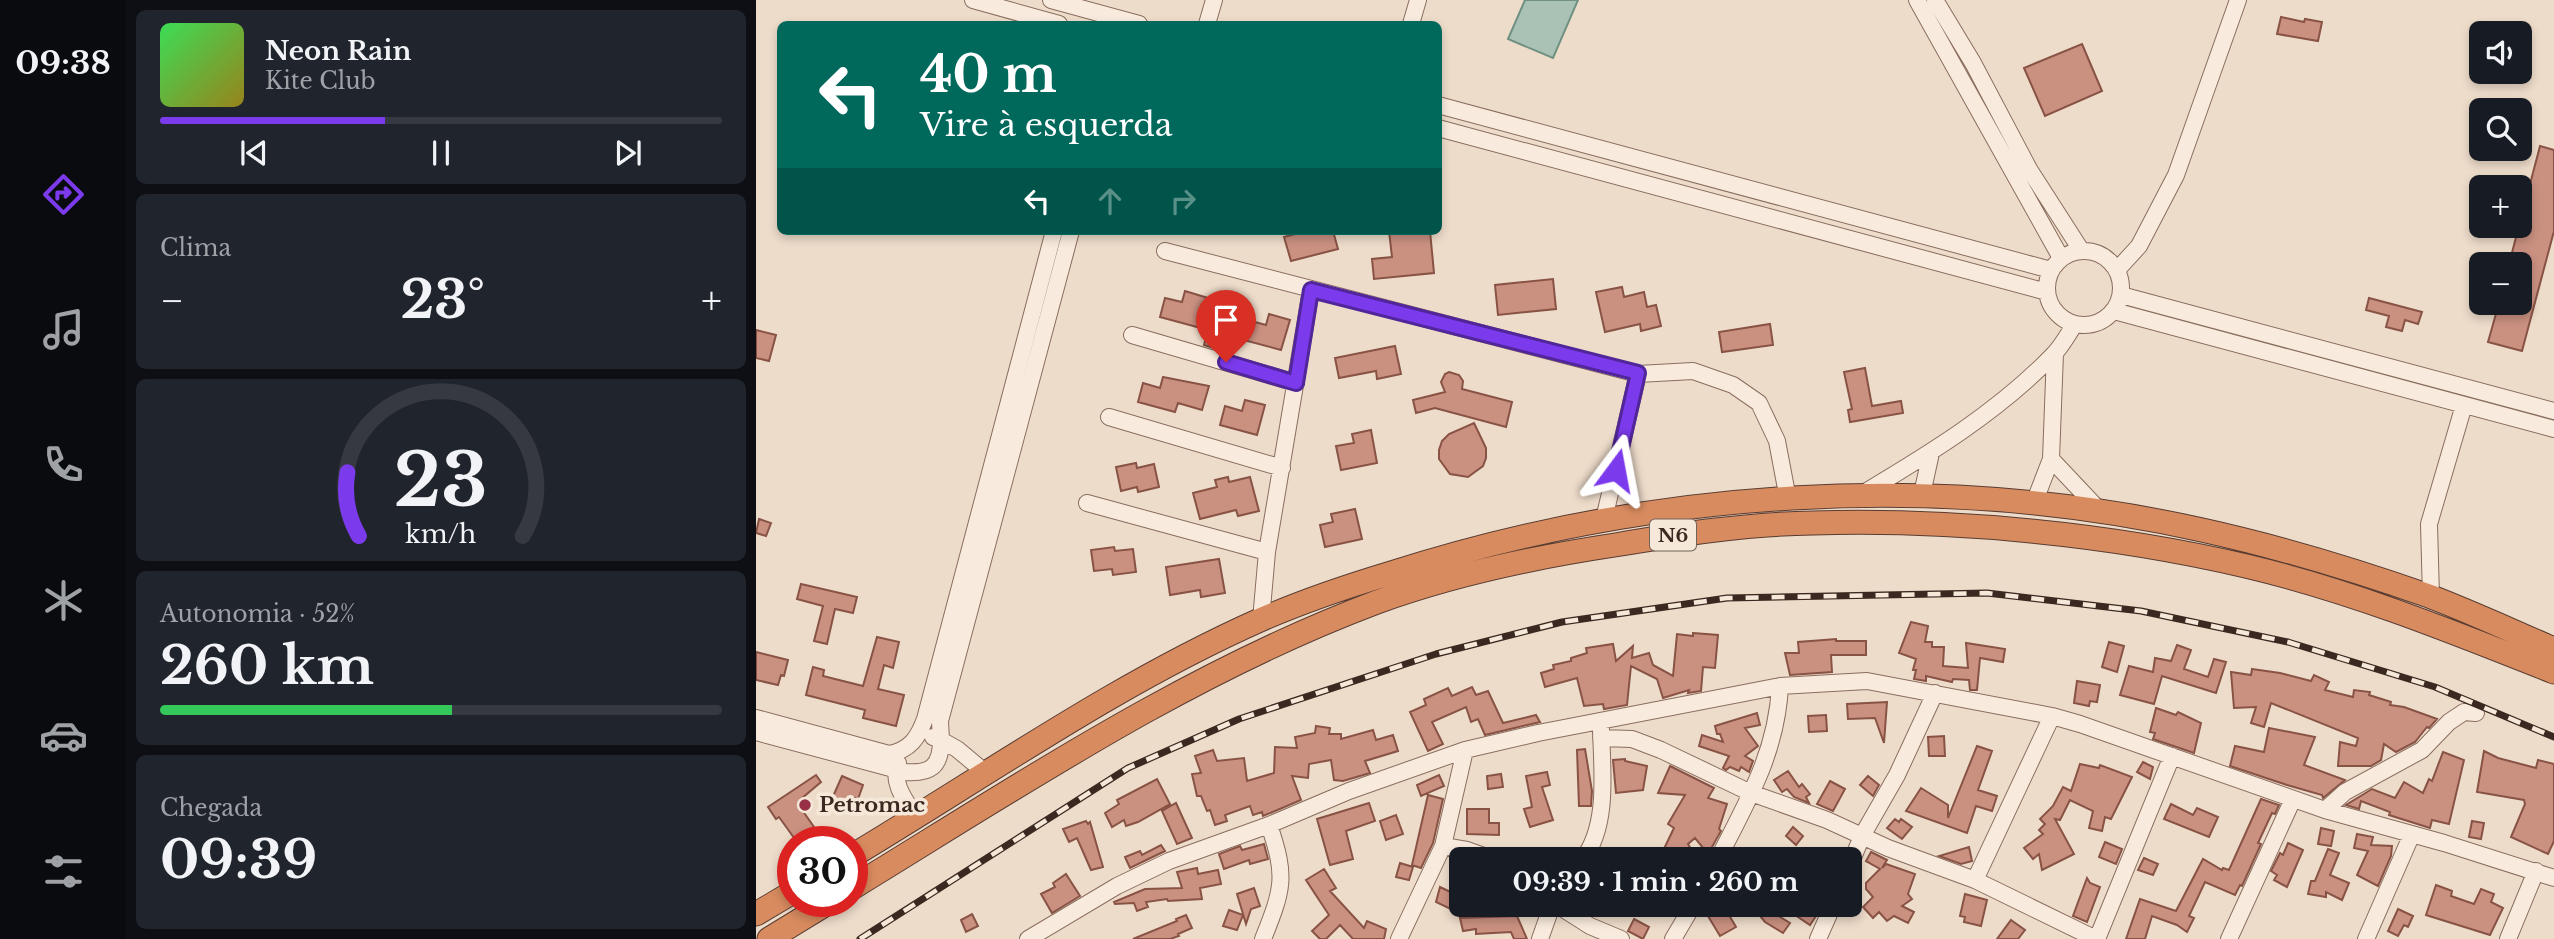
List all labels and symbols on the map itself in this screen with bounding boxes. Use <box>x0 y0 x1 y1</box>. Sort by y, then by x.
pin <box>1196 290 1256 362</box>
position arrow <box>1579 433 1653 507</box>
road number: N6 <box>1650 520 1696 550</box>
place label: Petromac <box>819 792 925 818</box>
marker: Petromac <box>797 797 813 813</box>
speed limit sign: 30 <box>777 826 868 917</box>

